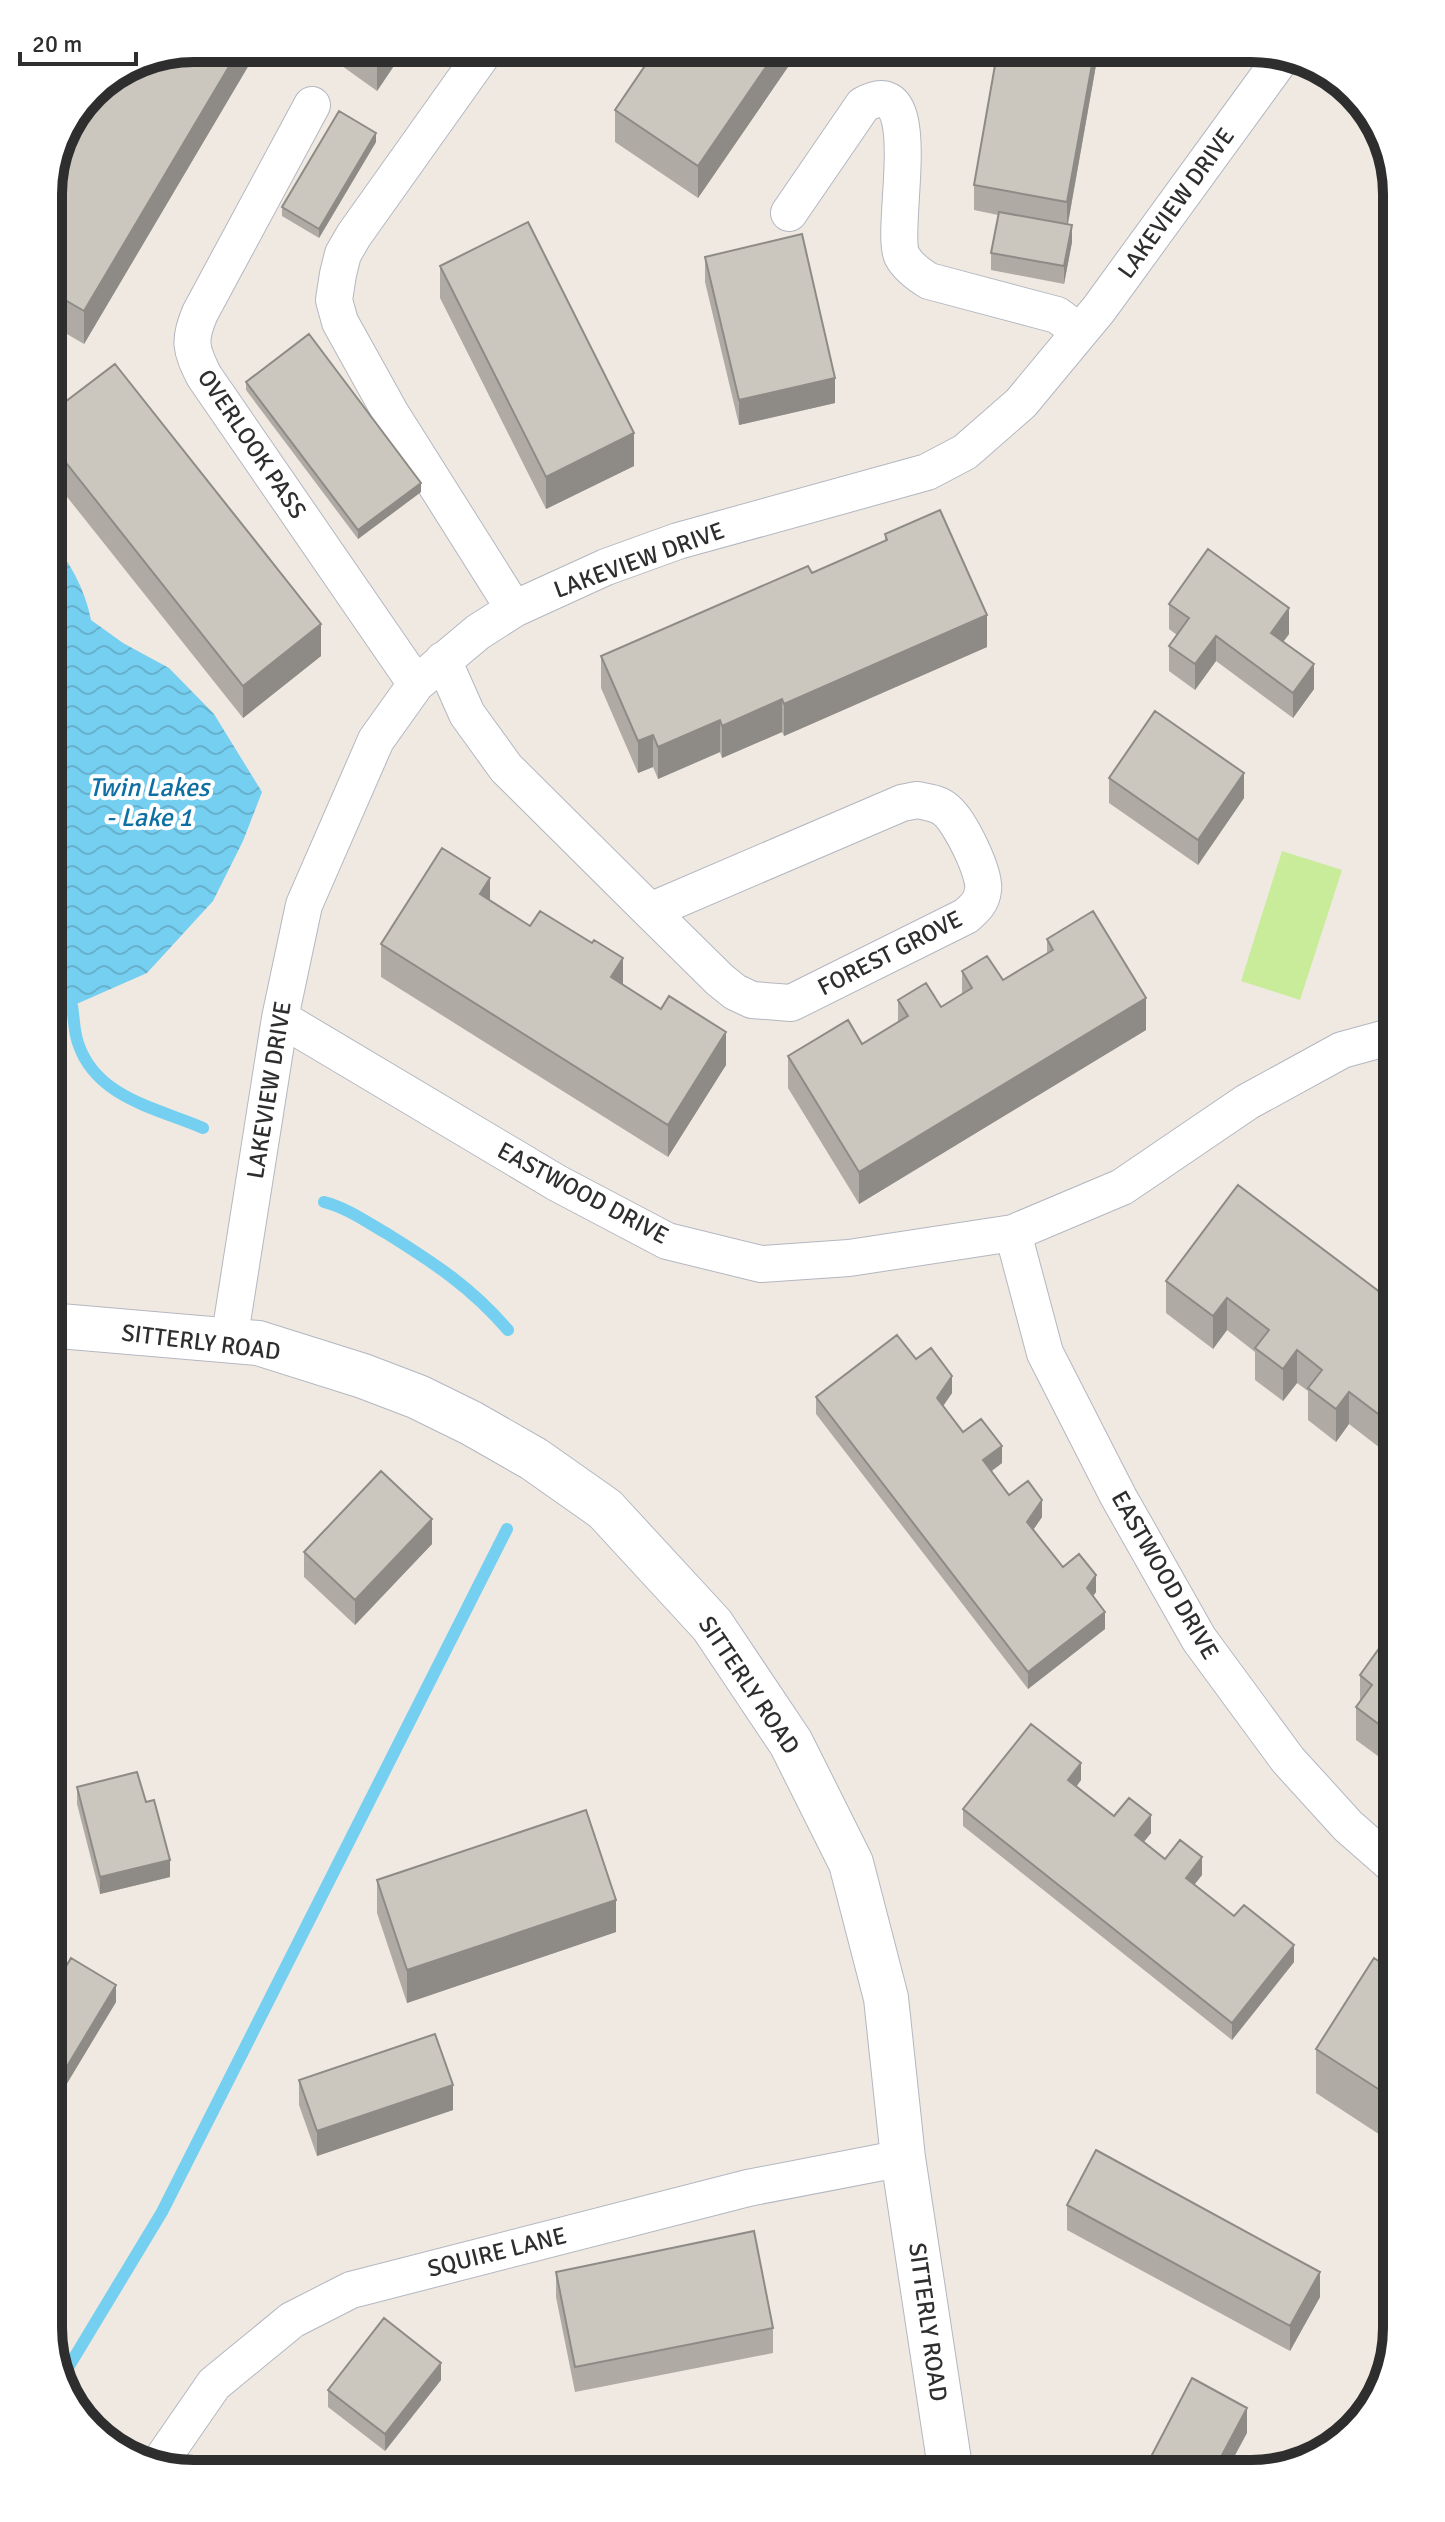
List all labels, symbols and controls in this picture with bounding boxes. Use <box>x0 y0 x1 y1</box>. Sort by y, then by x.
scale bar <box>20 16 136 66</box>
text: 20 m <box>32 29 82 59</box>
street label: LAKEVIEW DRIVE <box>1111 122 1241 284</box>
street label: OVERLOOK PASS <box>191 364 313 524</box>
street label: LAKEVIEW DRIVE <box>550 515 728 605</box>
water label: Twin Lakes - Lake 1 <box>89 772 212 834</box>
street label: FOREST GROVE <box>813 904 967 1002</box>
street label: LAKEVIEW DRIVE <box>240 999 298 1181</box>
street label: EASTWOOD DRIVE <box>492 1135 674 1251</box>
street label: SITTERLY ROAD <box>120 1317 282 1367</box>
street label: EASTWOOD DRIVE <box>1105 1485 1225 1665</box>
street label: SITTERLY ROAD <box>692 1610 806 1760</box>
street label: SQUIRE LANE <box>424 2220 570 2284</box>
street label: SITTERLY ROAD <box>902 2241 954 2403</box>

